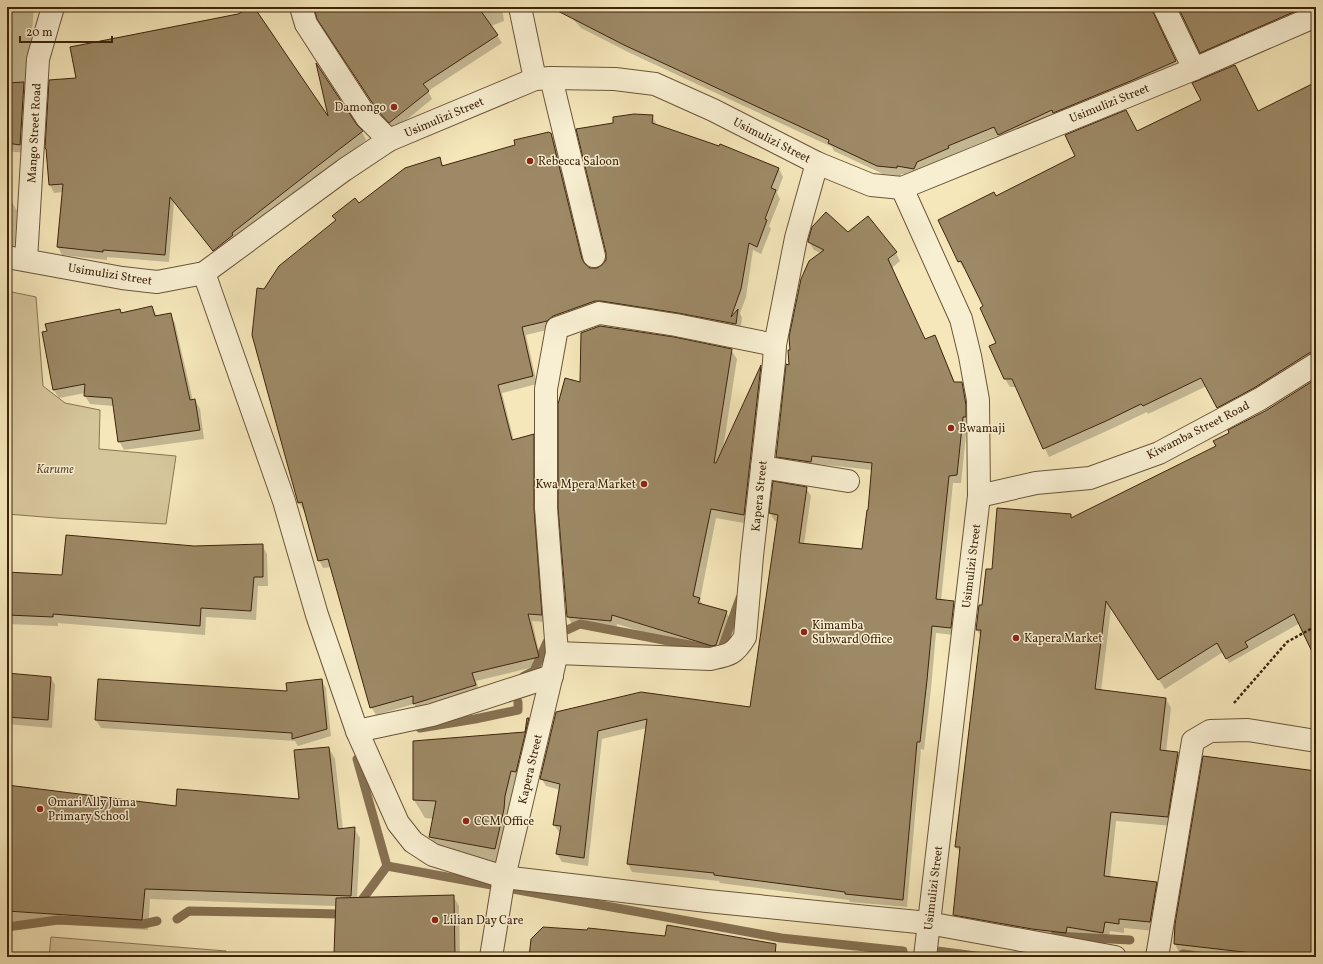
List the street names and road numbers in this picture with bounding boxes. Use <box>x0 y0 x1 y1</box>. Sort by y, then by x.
street label: Usimulizi Street <box>1067 81 1152 127</box>
street label: Mango Street Road <box>24 82 46 183</box>
street label: Usimulizi Street <box>402 94 487 142</box>
street label: Usimulizi Street <box>730 114 813 167</box>
street label: Usimulizi Street <box>67 260 153 290</box>
street label: Kiwamba Street Road <box>1144 398 1253 464</box>
street label: Kapera Street <box>748 460 772 533</box>
street label: Usimulizi Street <box>959 523 985 609</box>
street label: Kapera Street <box>515 733 547 806</box>
street label: Usimulizi Street <box>921 845 947 931</box>

